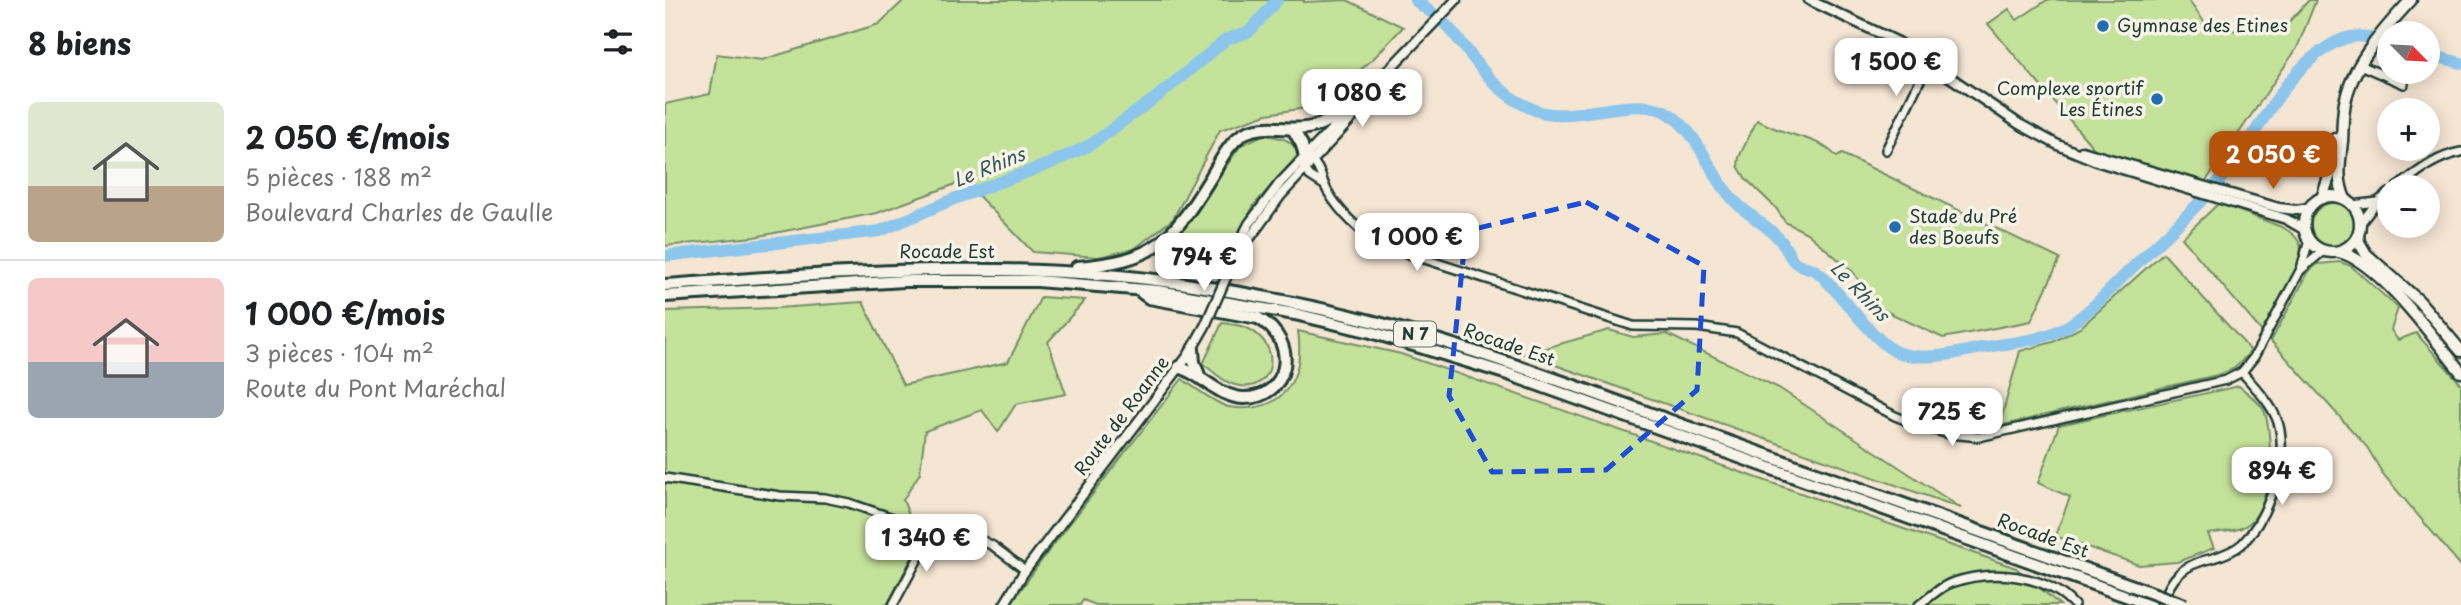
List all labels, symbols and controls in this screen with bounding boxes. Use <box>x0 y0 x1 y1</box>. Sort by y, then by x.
place label: Gymnase des Etines <box>2117 11 2288 38</box>
marker: Gymnase des Etines <box>2095 18 2111 34</box>
text: 8 biens <box>28 20 131 65</box>
north arrow <box>2377 21 2439 84</box>
map controls <box>2377 21 2440 238</box>
icon: filters <box>599 23 637 61</box>
pin: 1 500 € <box>1831 38 1961 98</box>
text: 1 500 € <box>1851 43 1941 78</box>
pin: 1 080 € <box>1297 69 1427 129</box>
text: 1 080 € <box>1317 74 1407 109</box>
place label: Complexe sportif Les Étines <box>1997 74 2145 122</box>
marker: Complexe sportif Les Étines <box>2149 91 2165 107</box>
button: + <box>2377 98 2440 161</box>
text: 2 050 €/mois <box>245 114 450 159</box>
icon: home <box>84 130 168 214</box>
pin: 2 050 € <box>2208 132 2338 191</box>
text: 2 050 € <box>2225 136 2321 171</box>
water label: Le Rhins <box>949 138 1031 193</box>
text: 5 pièces · 188 m² <box>245 159 432 194</box>
button: − <box>2377 175 2440 238</box>
text: Boulevard Charles de Gaulle <box>245 194 553 229</box>
place label: Stade du Pré des Boeufs <box>1909 202 2017 250</box>
pin: 1 000 € <box>1352 214 1482 273</box>
text: 1 000 € <box>1371 218 1463 253</box>
marker: Stade du Pré des Boeufs <box>1887 219 1903 235</box>
pin: 794 € <box>1155 233 1253 293</box>
street label: Rocade Est <box>899 237 995 264</box>
text: 794 € <box>1171 238 1237 273</box>
water label: Le Rhins <box>1825 254 1898 329</box>
text: 1 000 €/mois <box>245 290 445 335</box>
icon: home <box>84 306 168 390</box>
street label: Rocade Est <box>1460 315 1559 372</box>
road number: N 7 <box>1394 322 1436 346</box>
text: 3 pièces · 104 m² <box>245 335 434 370</box>
street label: Route de Roanne <box>1067 349 1175 481</box>
text: Route du Pont Maréchal <box>245 370 506 405</box>
pin: 725 € <box>1903 388 2001 448</box>
text: 725 € <box>1918 393 1986 428</box>
pin: 894 € <box>2233 448 2331 507</box>
text: 894 € <box>2248 452 2316 487</box>
street label: Rocade Est <box>1994 506 2093 564</box>
pin: 1 340 € <box>861 514 991 574</box>
text: 1 340 € <box>881 519 971 554</box>

